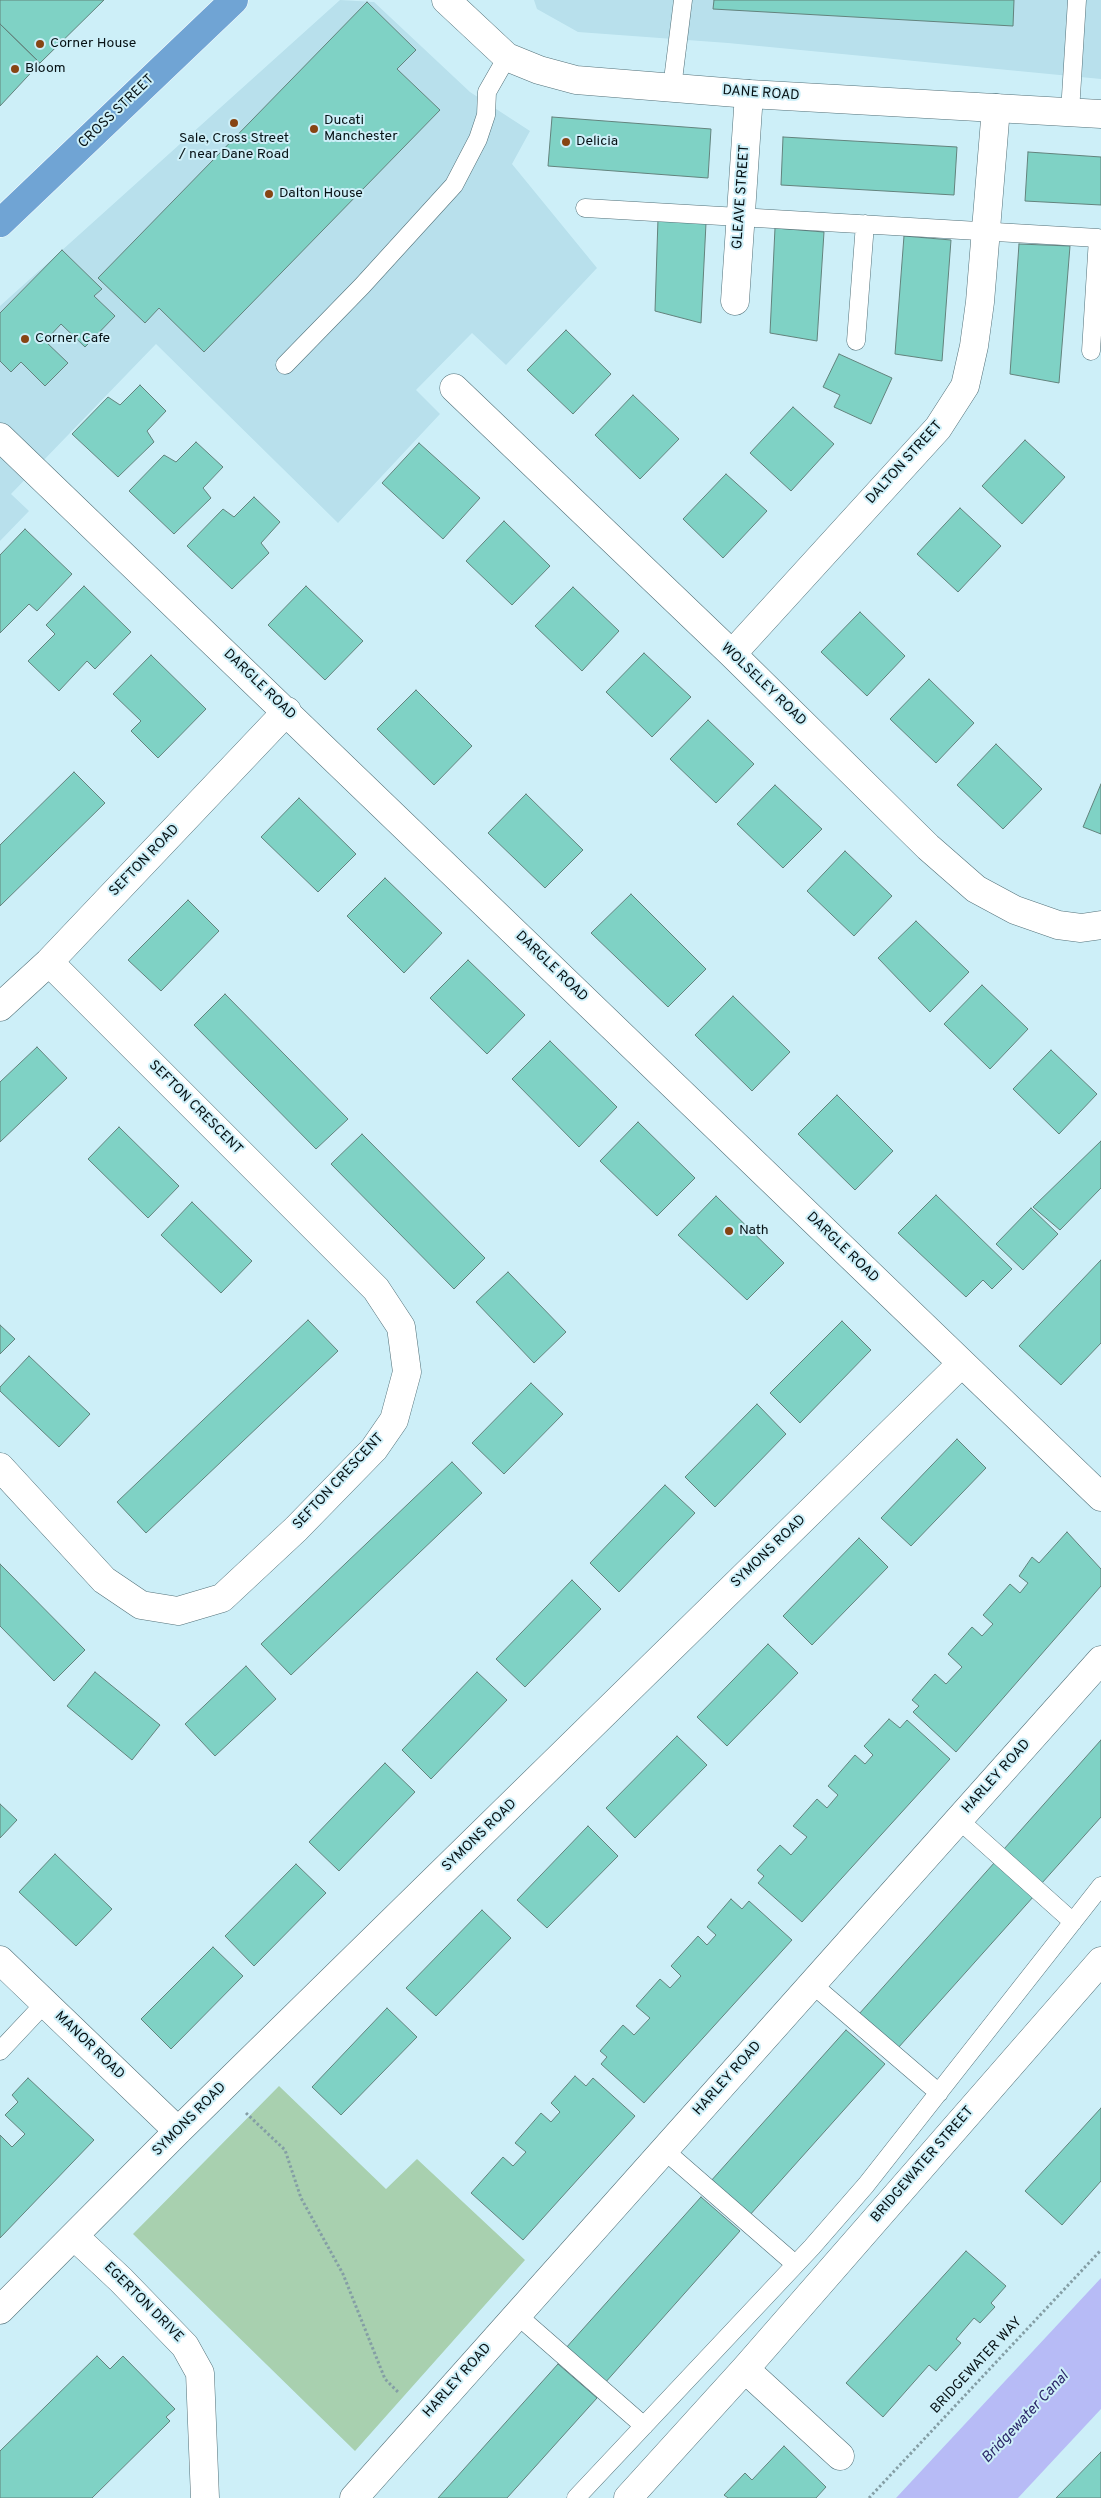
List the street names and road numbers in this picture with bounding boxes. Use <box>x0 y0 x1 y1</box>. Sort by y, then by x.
street label: CROSS STREET <box>76 72 158 152</box>
street label: DANE ROAD <box>722 83 800 105</box>
street label: GLEAVE STREET <box>730 144 754 250</box>
street label: DALTON STREET <box>863 418 947 508</box>
street label: WOLSELEY ROAD <box>717 640 809 730</box>
street label: DARGLE ROAD <box>219 646 299 724</box>
street label: SEFTON ROAD <box>107 822 183 900</box>
street label: DARGLE ROAD <box>511 928 591 1006</box>
street label: SEFTON CRESCENT <box>145 1058 245 1158</box>
street label: DARGLE ROAD <box>802 1209 882 1287</box>
street label: SEFTON CRESCENT <box>290 1430 388 1534</box>
street label: SYMONS ROAD <box>728 1512 810 1592</box>
street label: HARLEY ROAD <box>959 1736 1035 1818</box>
street label: SYMONS ROAD <box>439 1796 521 1876</box>
street label: MANOR ROAD <box>51 2009 127 2083</box>
street label: HARLEY ROAD <box>690 2038 766 2120</box>
street label: SYMONS ROAD <box>150 2080 230 2160</box>
street label: BRIDGEWATER STREET <box>868 2104 978 2226</box>
street label: EGERTON DRIVE <box>100 2260 186 2346</box>
street label: BRIDGEWATER WAY <box>928 2314 1026 2418</box>
street label: HARLEY ROAD <box>420 2340 496 2422</box>

